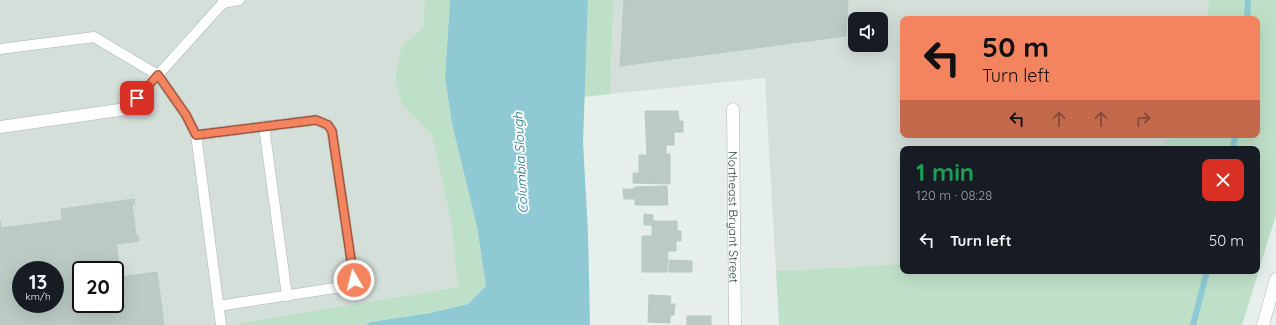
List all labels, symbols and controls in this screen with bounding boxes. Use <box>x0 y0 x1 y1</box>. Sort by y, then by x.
map controls <box>848 12 888 52</box>
button: sound <box>848 12 888 52</box>
text: 50 m <box>982 29 1049 64</box>
icon: left <box>916 32 968 84</box>
text: Turn left <box>982 64 1050 87</box>
pin <box>120 81 154 115</box>
icon: arrive <box>126 87 148 109</box>
icon: left <box>1006 108 1028 130</box>
icon: ahead <box>1048 108 1070 130</box>
icon: ahead <box>1090 108 1112 130</box>
icon: right <box>1132 108 1154 130</box>
water label: Columbia Slough <box>509 111 531 214</box>
street label: Northeast Bryant Street <box>726 151 742 283</box>
text: 1 min <box>916 157 974 187</box>
button: close <box>1202 159 1244 201</box>
text: 120 m · 08:28 <box>916 187 992 203</box>
icon: left <box>916 229 938 251</box>
text: Turn left <box>950 231 1012 250</box>
text: 50 m <box>1209 231 1244 250</box>
position arrow <box>333 259 375 301</box>
speed limit sign: 20 <box>72 261 124 313</box>
text: 13 <box>29 269 47 294</box>
text: km/h <box>25 290 51 303</box>

